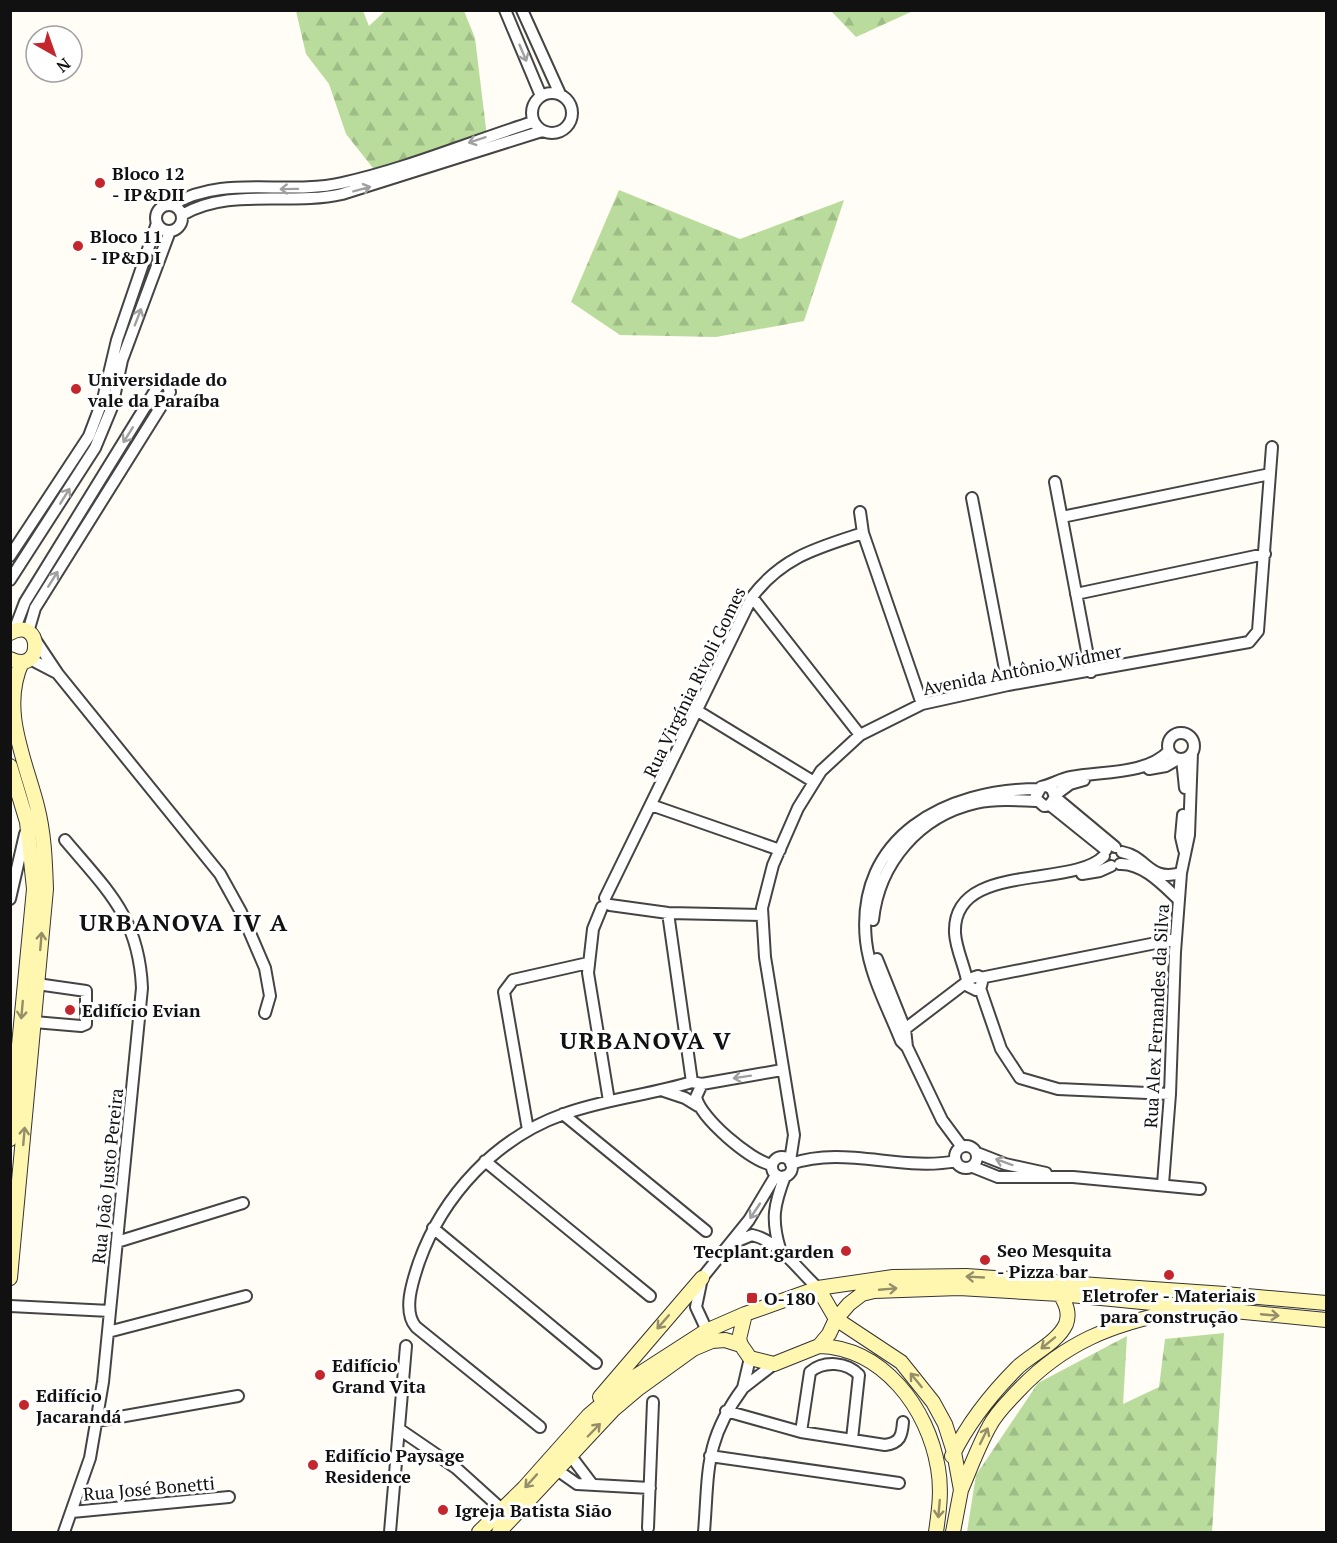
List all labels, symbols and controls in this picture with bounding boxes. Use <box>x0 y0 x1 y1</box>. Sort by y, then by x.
north arrow <box>24 24 84 84</box>
one-way arrow <box>518 44 529 62</box>
text: N <box>52 53 75 78</box>
one-way arrow <box>468 135 487 146</box>
place label: Bloco 12 - IP&DII <box>112 161 185 206</box>
marker: Bloco 12 - IP&DII <box>93 176 107 190</box>
one-way arrow <box>352 182 371 194</box>
one-way arrow <box>280 183 300 194</box>
place label: Bloco 11 - IP&D I <box>90 224 163 269</box>
marker: Bloco 11 - IP&D I <box>71 239 85 253</box>
one-way arrow <box>134 308 145 327</box>
place label: Universidade do vale da Paraíba <box>87 367 227 412</box>
marker: Universidade do vale da Paraíba <box>69 382 83 396</box>
one-way arrow <box>122 426 134 443</box>
one-way arrow <box>60 488 72 505</box>
one-way arrow <box>46 571 59 588</box>
street label: Rua Virgínia Rivoli Gomes <box>637 583 751 781</box>
street label: Avenida Antônio Widmer <box>921 638 1123 700</box>
street label: Rua Alex Fernandes da Silva <box>1138 903 1174 1129</box>
district label: URBANOVA IV A <box>79 906 289 938</box>
one-way arrow <box>36 932 47 952</box>
place label: Edifício Evian <box>82 998 201 1022</box>
one-way arrow <box>16 999 27 1019</box>
marker: Edifício Evian <box>63 1003 77 1017</box>
district label: URBANOVA V <box>560 1024 732 1056</box>
one-way arrow <box>733 1071 752 1082</box>
street label: Rua João Justo Pereira <box>86 1087 128 1265</box>
one-way arrow <box>19 1126 30 1146</box>
one-way arrow <box>995 1156 1014 1167</box>
one-way arrow <box>748 1203 761 1220</box>
place label: Seo Mesquita - Pizza bar <box>997 1238 1112 1283</box>
place label: Tecplant.garden <box>694 1239 834 1263</box>
marker: Tecplant.garden <box>839 1244 853 1258</box>
marker: Seo Mesquita - Pizza bar <box>978 1253 992 1267</box>
marker: Eletrofer - Materiais para construção <box>1162 1268 1176 1282</box>
one-way arrow <box>966 1271 986 1282</box>
place label: Eletrofer - Materiais para construção <box>1082 1283 1256 1328</box>
one-way arrow <box>877 1284 897 1295</box>
place label: O-180 <box>764 1286 816 1310</box>
marker: O-180 <box>745 1291 759 1305</box>
one-way arrow <box>1260 1310 1280 1321</box>
one-way arrow <box>656 1314 670 1329</box>
one-way arrow <box>1040 1336 1056 1349</box>
place label: Edifício Grand Vita <box>332 1353 426 1398</box>
marker: Edifício Grand Vita <box>313 1368 327 1382</box>
one-way arrow <box>910 1373 923 1389</box>
place label: Edifício Jacarandá <box>36 1383 122 1428</box>
marker: Edifício Jacarandá <box>17 1398 31 1412</box>
one-way arrow <box>587 1422 601 1437</box>
one-way arrow <box>979 1428 991 1446</box>
place label: Edifício Paysage Residence <box>325 1443 465 1488</box>
marker: Edifício Paysage Residence <box>306 1458 320 1472</box>
street label: Rua José Bonetti <box>82 1470 216 1506</box>
one-way arrow <box>524 1473 538 1488</box>
place label: Igreja Batista Sião <box>455 1498 612 1522</box>
one-way arrow <box>933 1499 944 1519</box>
marker: Igreja Batista Sião <box>436 1503 450 1517</box>

